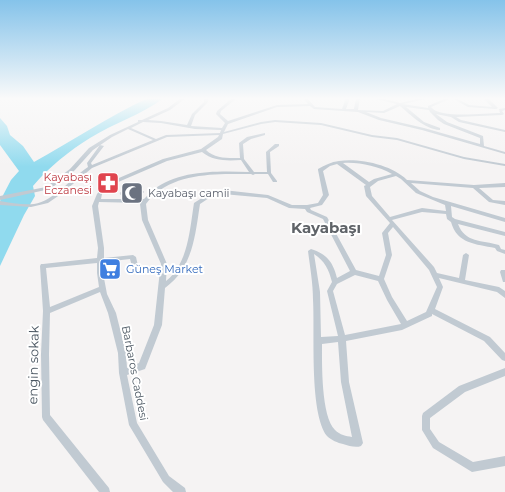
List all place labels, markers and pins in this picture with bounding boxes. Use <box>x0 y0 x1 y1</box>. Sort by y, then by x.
place label: Kayabaşı Eczanesi <box>44 170 92 197</box>
pharmacy icon: Kayabaşı Eczanesi <box>95 170 121 196</box>
mosque icon: Kayabaşı camii <box>119 180 145 206</box>
place label: Kayabaşı camii <box>148 186 230 200</box>
supermarket icon: Güneş Market <box>97 256 123 282</box>
place label: Güneş Market <box>126 262 204 276</box>

